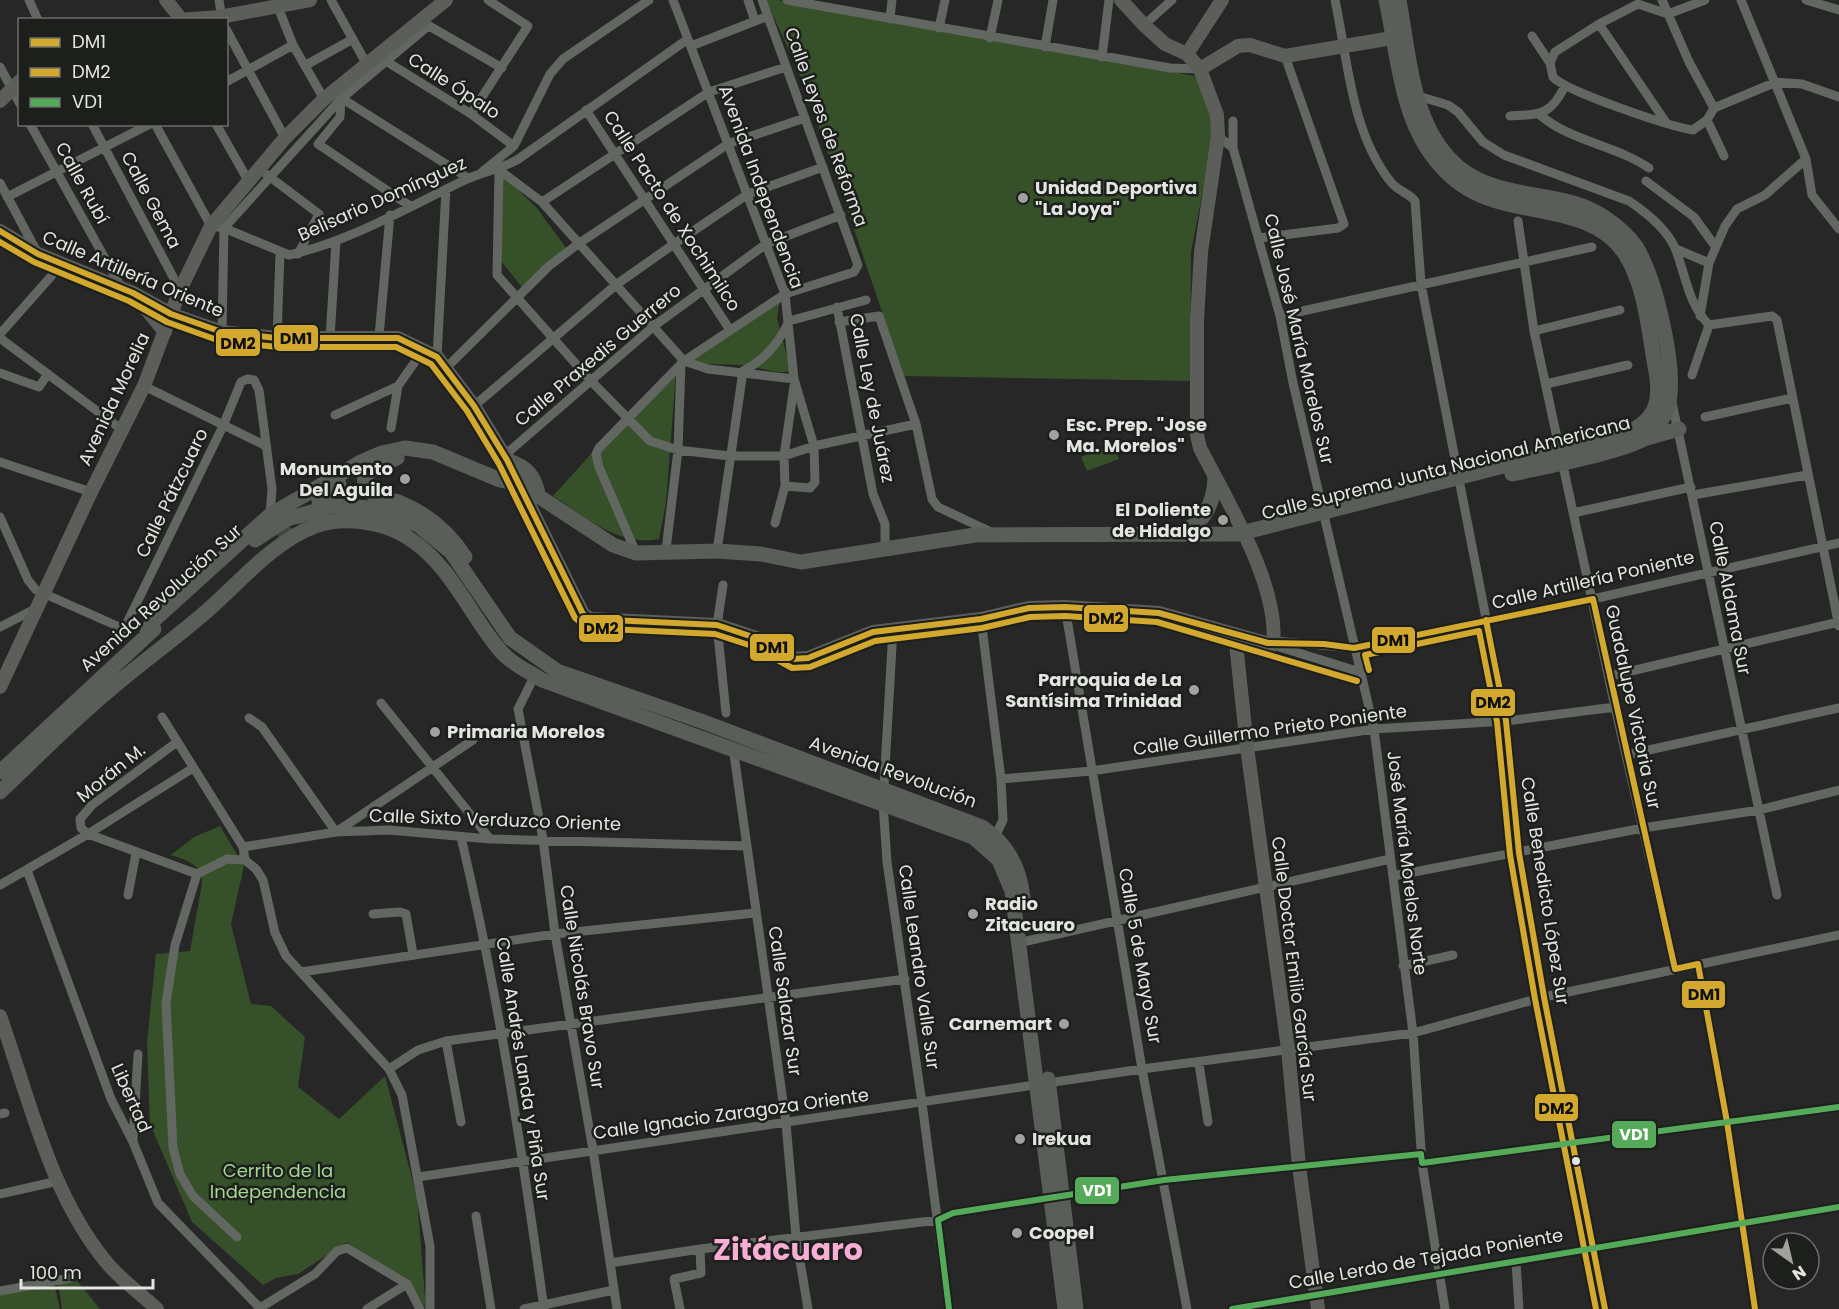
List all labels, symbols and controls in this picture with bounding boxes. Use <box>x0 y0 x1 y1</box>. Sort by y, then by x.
legend <box>18 18 228 126</box>
street label: Calle Leyes de Reforma <box>779 24 874 230</box>
text: DM1 <box>72 29 106 54</box>
street label: Calle Ópalo <box>403 46 505 125</box>
text: DM2 <box>72 59 111 84</box>
street label: Avenida Independencia <box>713 82 810 292</box>
text: VD1 <box>72 89 103 114</box>
street label: Calle Pacto de Xochimilco <box>598 105 747 316</box>
street label: Calle Rubí <box>50 137 115 228</box>
street label: Calle Gema <box>115 147 188 253</box>
street label: Belisario Domínguez <box>294 150 470 247</box>
place label: Unidad Deportiva "La Joya" <box>1035 175 1197 221</box>
marker: Unidad Deportiva "La Joya" <box>1016 191 1030 205</box>
street label: Calle José María Morelos Sur <box>1258 211 1341 467</box>
street label: Calle Artillería Oriente <box>39 224 228 323</box>
street label: Calle Praxedis Guerrero <box>509 277 686 432</box>
street label: Calle Ley de Juárez <box>844 311 901 485</box>
line badge: DM1 <box>273 324 319 352</box>
text: DM1 <box>280 327 312 350</box>
street label: Avenida Morelia <box>72 328 155 470</box>
line badge: DM2 <box>215 328 261 357</box>
text: DM2 <box>220 332 256 355</box>
street label: Calle Suprema Junta Nacional Americana <box>1259 410 1633 525</box>
place label: Esc. Prep. "Jose Ma. Morelos" <box>1066 412 1207 458</box>
street label: Calle Pátzcuaro <box>129 424 214 562</box>
marker: Esc. Prep. "Jose Ma. Morelos" <box>1047 428 1061 442</box>
place label: Monumento Del Aguila <box>280 456 393 502</box>
marker: Monumento Del Aguila <box>398 472 412 486</box>
place label: El Doliente de Hidalgo <box>1112 497 1211 543</box>
marker: El Doliente de Hidalgo <box>1216 513 1230 527</box>
street label: Avenida Revolución Sur <box>74 518 247 677</box>
street label: Calle Aldama Sur <box>1703 519 1758 677</box>
street label: Calle Artillería Poniente <box>1489 544 1697 615</box>
street label: Guadalupe Victoria Sur <box>1600 602 1667 812</box>
line badge: DM2 <box>1083 604 1129 633</box>
text: DM2 <box>1088 607 1124 630</box>
line badge: DM2 <box>578 614 624 643</box>
text: DM2 <box>583 617 619 640</box>
line badge: DM1 <box>1371 626 1416 654</box>
text: DM1 <box>1377 629 1409 652</box>
line badge: DM1 <box>749 633 795 662</box>
text: DM1 <box>756 636 788 659</box>
place label: Parroquia de La Santísima Trinidad <box>1005 667 1182 713</box>
marker: Parroquia de La Santísima Trinidad <box>1187 683 1201 697</box>
line badge: DM2 <box>1470 688 1516 717</box>
text: DM2 <box>1475 691 1511 714</box>
street label: Calle Guillermo Prieto Poniente <box>1131 698 1408 761</box>
place label: Primaria Morelos <box>447 719 605 744</box>
marker: Primaria Morelos <box>428 725 442 739</box>
street label: Avenida Revolución <box>806 730 980 813</box>
street label: Morán M. <box>71 737 150 808</box>
street label: José María Morelos Norte <box>1381 749 1434 977</box>
street label: Calle Benedicto López Sur <box>1515 775 1576 1007</box>
street label: Calle Sixto Verduzco Oriente <box>369 803 621 836</box>
street label: Calle Doctor Emilio García Sur <box>1266 835 1323 1103</box>
street label: Calle Leandro Valle Sur <box>893 863 946 1071</box>
street label: Calle 5 de Mayo Sur <box>1113 866 1168 1046</box>
street label: Calle Nicolás Bravo Sur <box>554 883 611 1091</box>
place label: Radio Zitacuaro <box>985 891 1075 937</box>
marker: Radio Zitacuaro <box>966 907 980 921</box>
street label: Calle Salazar Sur <box>763 924 808 1078</box>
street label: Calle Andrés Landa y Piña Sur <box>490 935 557 1203</box>
line badge: DM1 <box>1681 980 1726 1009</box>
text: DM1 <box>1688 983 1720 1006</box>
place label: Carnemart <box>949 1011 1052 1036</box>
marker: Carnemart <box>1057 1017 1071 1031</box>
street label: Libertad <box>105 1059 158 1136</box>
street label: Calle Ignacio Zaragoza Oriente <box>591 1082 870 1145</box>
line badge: DM2 <box>1534 1093 1579 1122</box>
text: DM2 <box>1538 1097 1574 1120</box>
line badge: VD1 <box>1611 1120 1657 1149</box>
text: VD1 <box>1619 1123 1649 1146</box>
place label: Irekua <box>1032 1126 1092 1151</box>
marker: Irekua <box>1013 1132 1027 1146</box>
unlabelled marker <box>1570 1155 1582 1167</box>
park label: Cerrito de la Independencia <box>210 1158 346 1204</box>
line badge: VD1 <box>1074 1176 1120 1205</box>
text: VD1 <box>1082 1179 1112 1202</box>
place label: Coopel <box>1029 1220 1094 1245</box>
street label: Calle Lerdo de Tejada Poniente <box>1287 1222 1565 1295</box>
marker: Coopel <box>1010 1226 1024 1240</box>
district label: Zitácuaro <box>713 1228 863 1271</box>
north arrow <box>1761 1231 1821 1291</box>
scale bar <box>21 1252 153 1290</box>
text: 100 m <box>30 1260 82 1285</box>
text: N <box>1788 1260 1811 1286</box>

